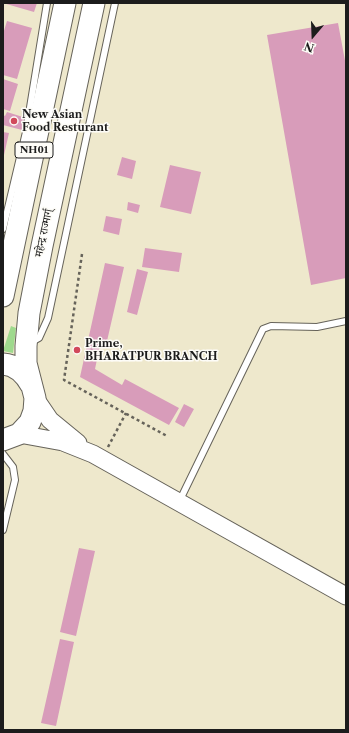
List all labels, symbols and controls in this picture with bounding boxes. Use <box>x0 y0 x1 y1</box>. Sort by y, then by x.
north arrow <box>293 16 333 56</box>
text: N <box>302 39 316 56</box>
place label: New Asian Food Resturant <box>22 108 108 134</box>
marker: New Asian Food Resturant <box>9 116 19 126</box>
road number: NH01 <box>15 142 53 158</box>
street label: महेन्द्र राज्मार्ग् <box>32 208 56 258</box>
place label: Prime, BHARATPUR BRANCH <box>85 337 218 363</box>
marker: Prime, BHARATPUR BRANCH <box>72 345 82 355</box>

